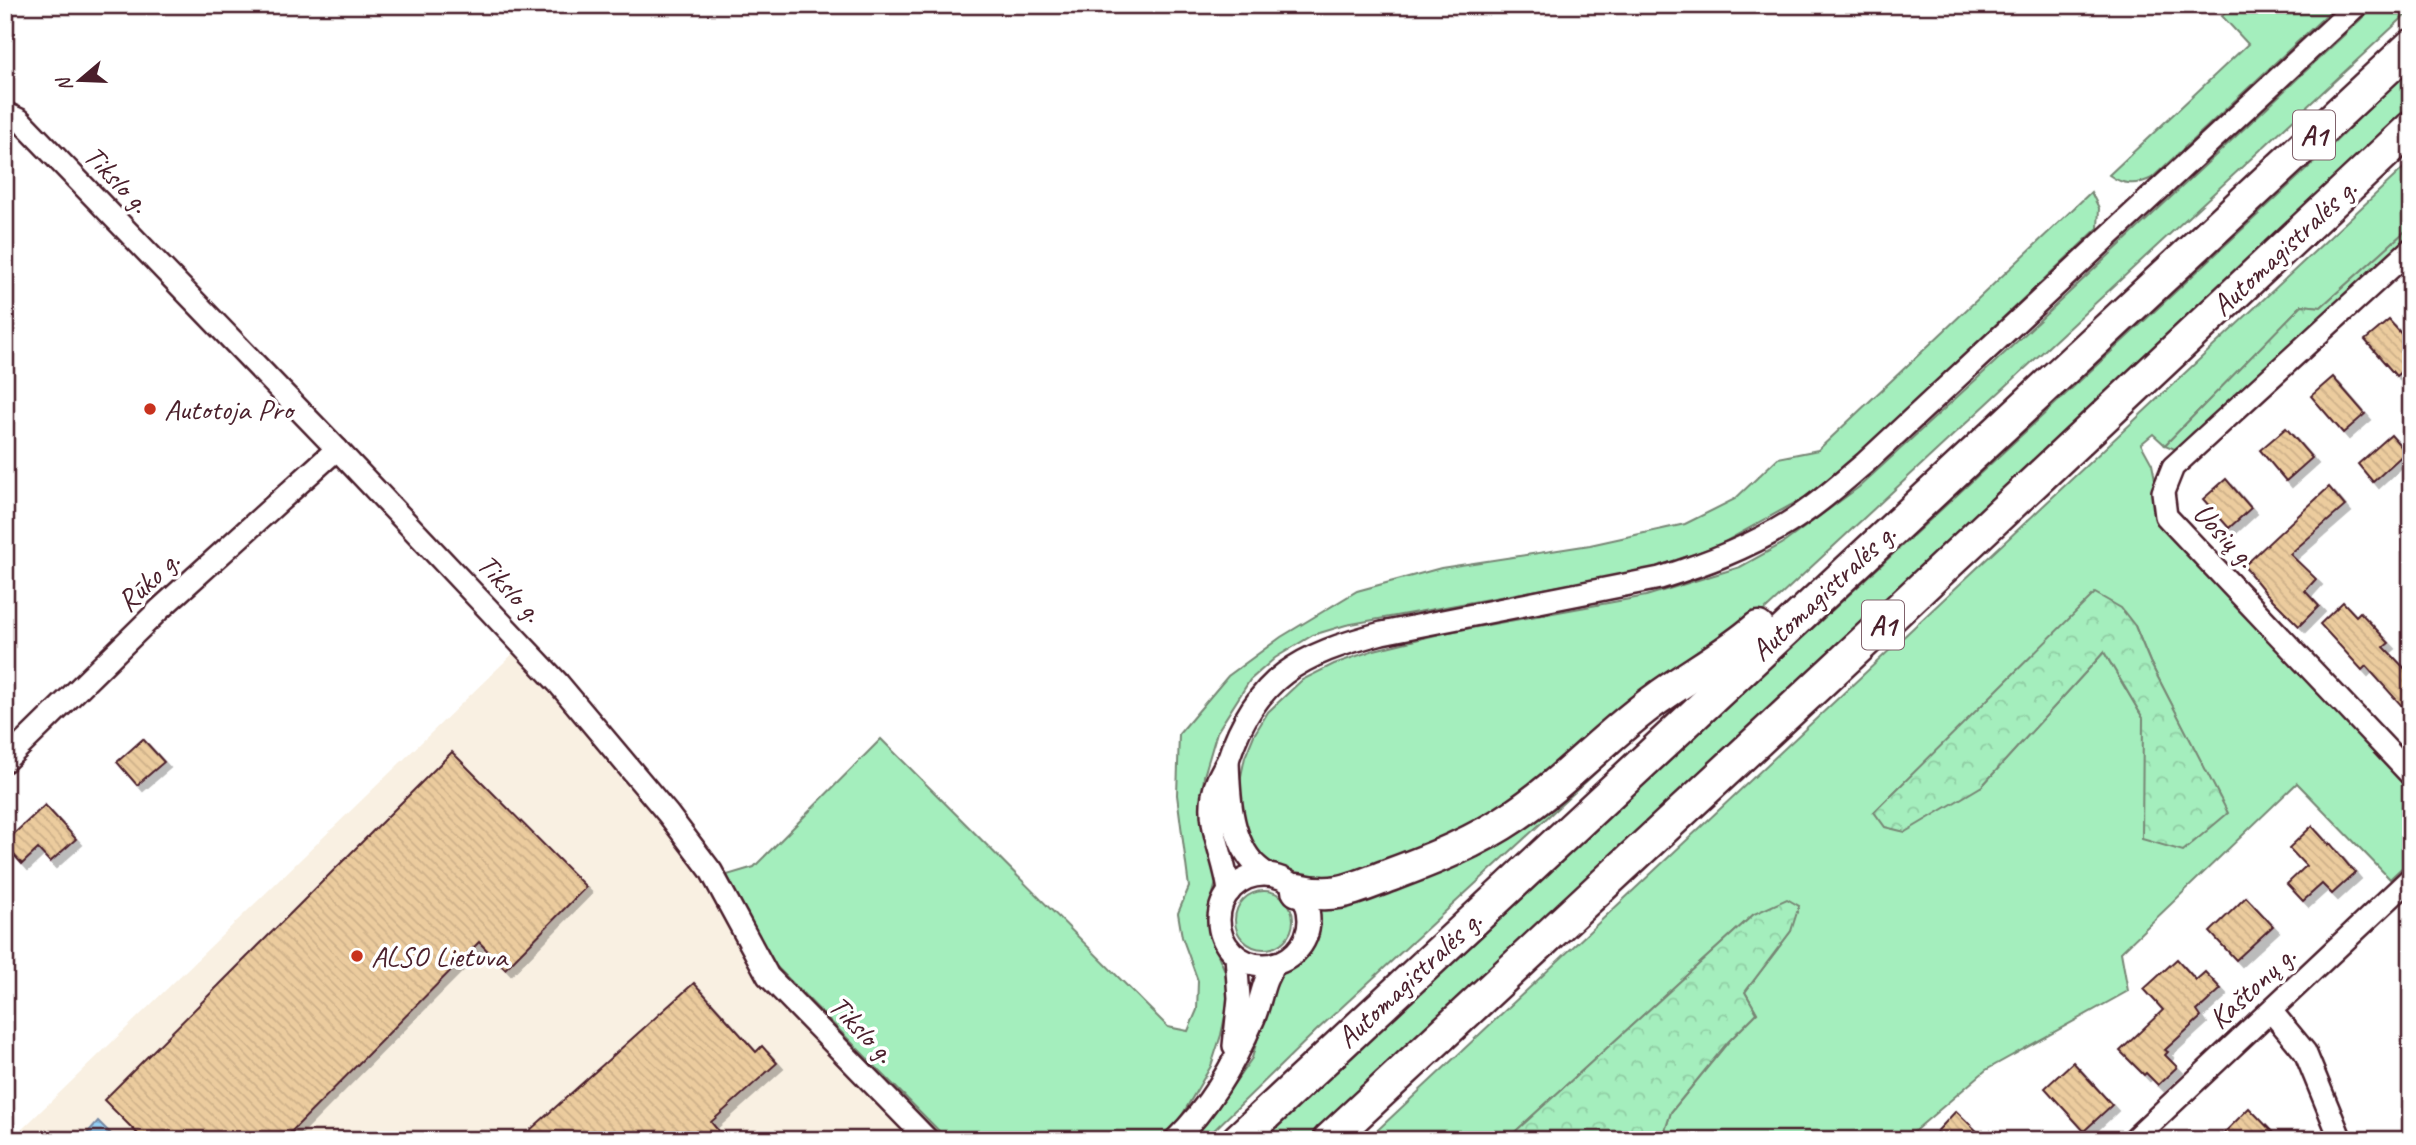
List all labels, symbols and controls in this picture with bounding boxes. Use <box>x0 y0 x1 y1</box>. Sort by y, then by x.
north arrow <box>46 46 116 116</box>
text: N <box>51 73 78 95</box>
road number: A1 <box>2293 110 2335 160</box>
street label: Tikslo g. <box>76 137 159 221</box>
street label: Automagistralės g. <box>2203 170 2365 324</box>
place label: Autotoja Pro <box>164 390 296 428</box>
marker: Autotoja Pro <box>142 401 158 417</box>
street label: Uosių g. <box>2185 494 2265 576</box>
street label: Automagistralės g. <box>1742 515 1904 669</box>
street label: Rūko g. <box>108 542 188 620</box>
street label: Tikslo g. <box>469 546 551 630</box>
road number: A1 <box>1862 600 1904 650</box>
street label: Automagistralės g. <box>1328 902 1490 1056</box>
place label: ALSO Lietuva <box>371 937 509 975</box>
street label: Kaštonų g. <box>2200 937 2304 1037</box>
marker: ALSO Lietuva <box>349 948 365 964</box>
street label: Tikslo g. <box>821 987 904 1071</box>

